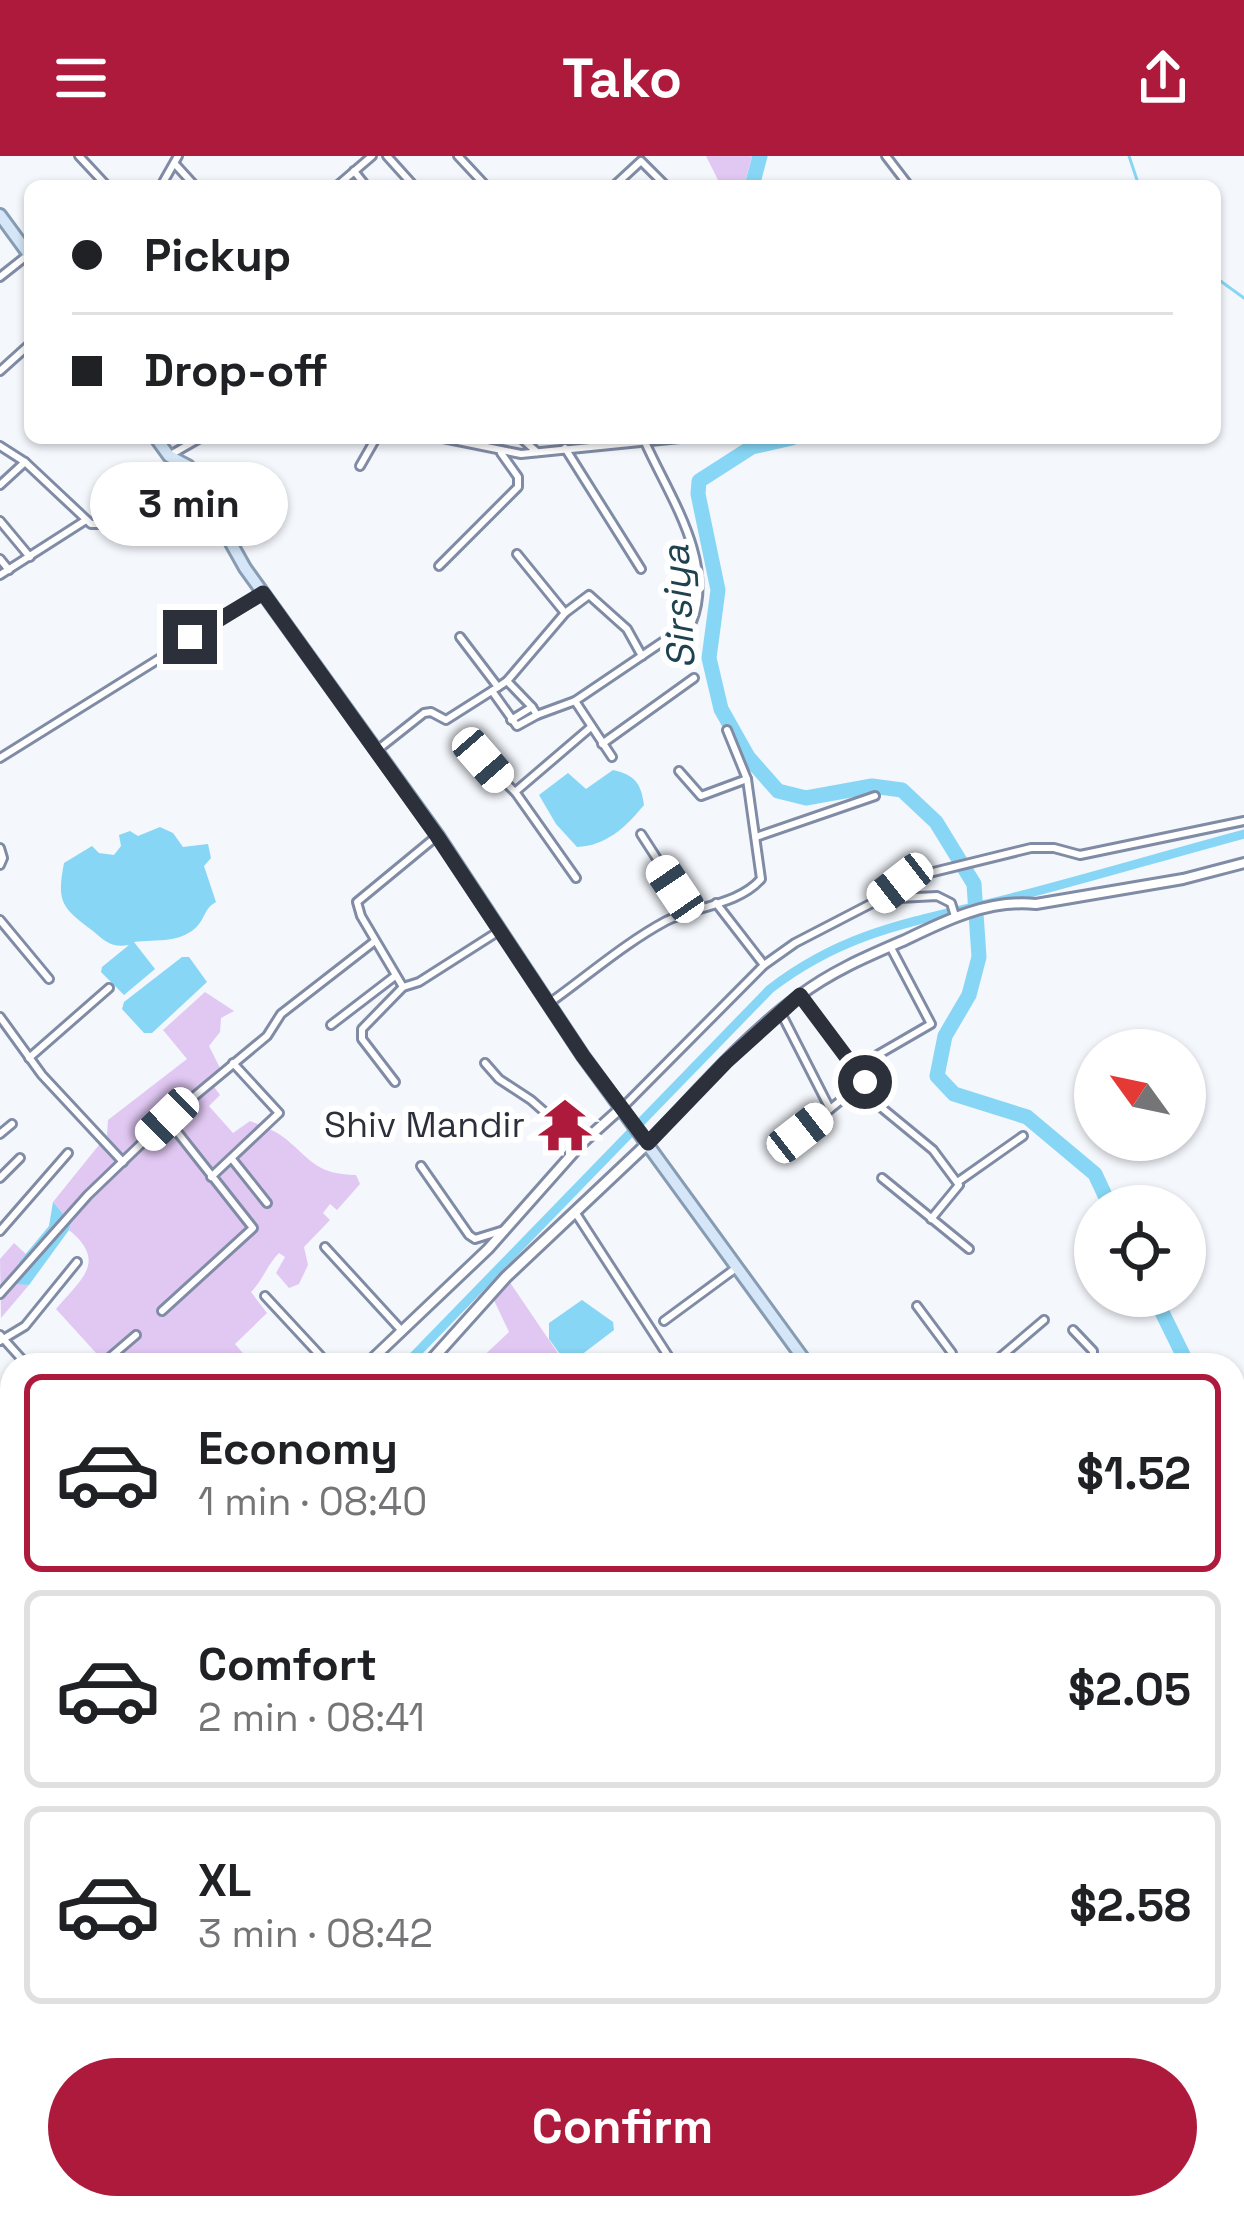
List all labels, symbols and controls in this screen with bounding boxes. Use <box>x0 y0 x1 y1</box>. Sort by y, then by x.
text: Tako <box>562 44 682 113</box>
icon: menu <box>48 45 114 111</box>
icon: share <box>1130 45 1196 111</box>
text: Pickup <box>144 227 291 284</box>
text: Drop-off <box>144 342 328 399</box>
callout: 3 min <box>91 463 289 547</box>
text: 3 min <box>138 479 240 528</box>
water label: Sirsiya <box>650 543 706 670</box>
route end <box>163 610 217 664</box>
car <box>446 721 520 799</box>
car <box>861 847 939 919</box>
car <box>640 849 710 929</box>
north arrow <box>1074 1029 1206 1161</box>
map controls <box>1074 1029 1206 1317</box>
route start <box>838 1055 892 1109</box>
car <box>129 1081 205 1157</box>
temple icon: Shiv Mandir <box>536 1096 594 1154</box>
car <box>761 1097 839 1169</box>
place label: Shiv Mandir <box>324 1102 525 1148</box>
button: locate <box>1074 1185 1206 1317</box>
icon: car <box>54 1419 162 1527</box>
text: Economy <box>198 1420 398 1477</box>
text: $1.52 <box>1077 1445 1191 1502</box>
text: 1 min · 08:40 <box>198 1477 427 1526</box>
icon: car <box>54 1635 162 1743</box>
text: Comfort <box>198 1636 377 1693</box>
text: $2.05 <box>1068 1661 1191 1718</box>
text: 2 min · 08:41 <box>198 1693 425 1742</box>
icon: car <box>54 1851 162 1959</box>
text: XL <box>198 1852 251 1909</box>
text: $2.58 <box>1070 1877 1191 1934</box>
text: 3 min · 08:42 <box>198 1909 433 1958</box>
button: Confirm <box>48 2058 1197 2196</box>

